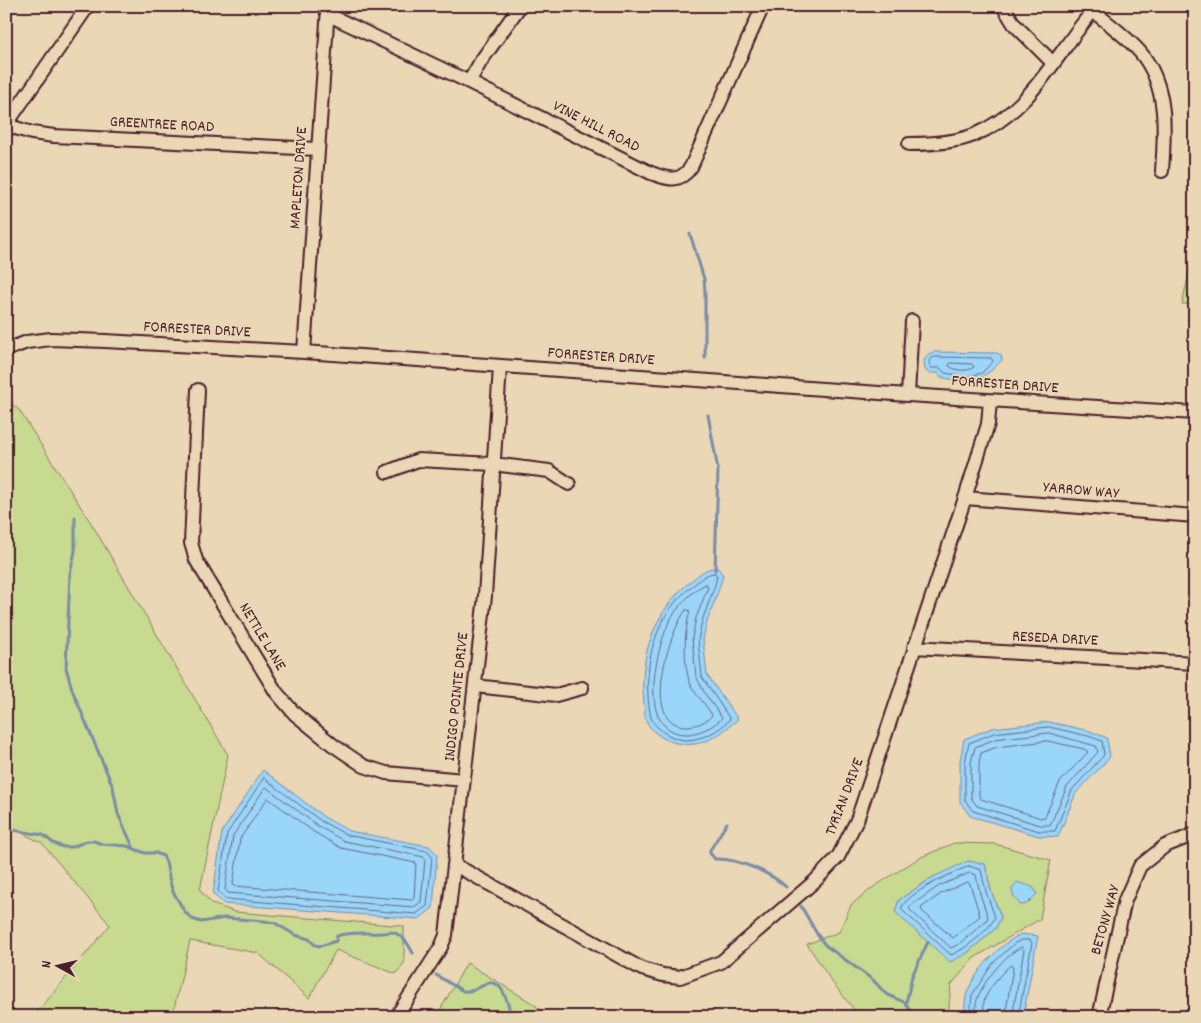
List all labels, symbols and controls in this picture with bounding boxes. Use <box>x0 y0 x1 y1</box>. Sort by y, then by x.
street label: VINE HILL ROAD <box>548 95 644 159</box>
street label: GREENTREE ROAD <box>109 111 215 139</box>
street label: MAPLETON DRIVE <box>284 125 314 230</box>
street label: FORRESTER DRIVE <box>143 316 252 344</box>
street label: FORRESTER DRIVE <box>547 342 656 372</box>
street label: FORRESTER DRIVE <box>951 370 1060 400</box>
street label: YARROW WAY <box>1042 476 1121 506</box>
street label: NETTLE LANE <box>233 599 292 676</box>
street label: RESEDA DRIVE <box>1011 625 1099 653</box>
street label: INDIGO POINTE DRIVE <box>439 631 475 763</box>
street label: TYRIAN DRIVE <box>820 754 871 839</box>
street label: BETONY WAY <box>1085 881 1127 958</box>
north arrow <box>32 940 82 990</box>
text: N <box>37 960 58 969</box>

